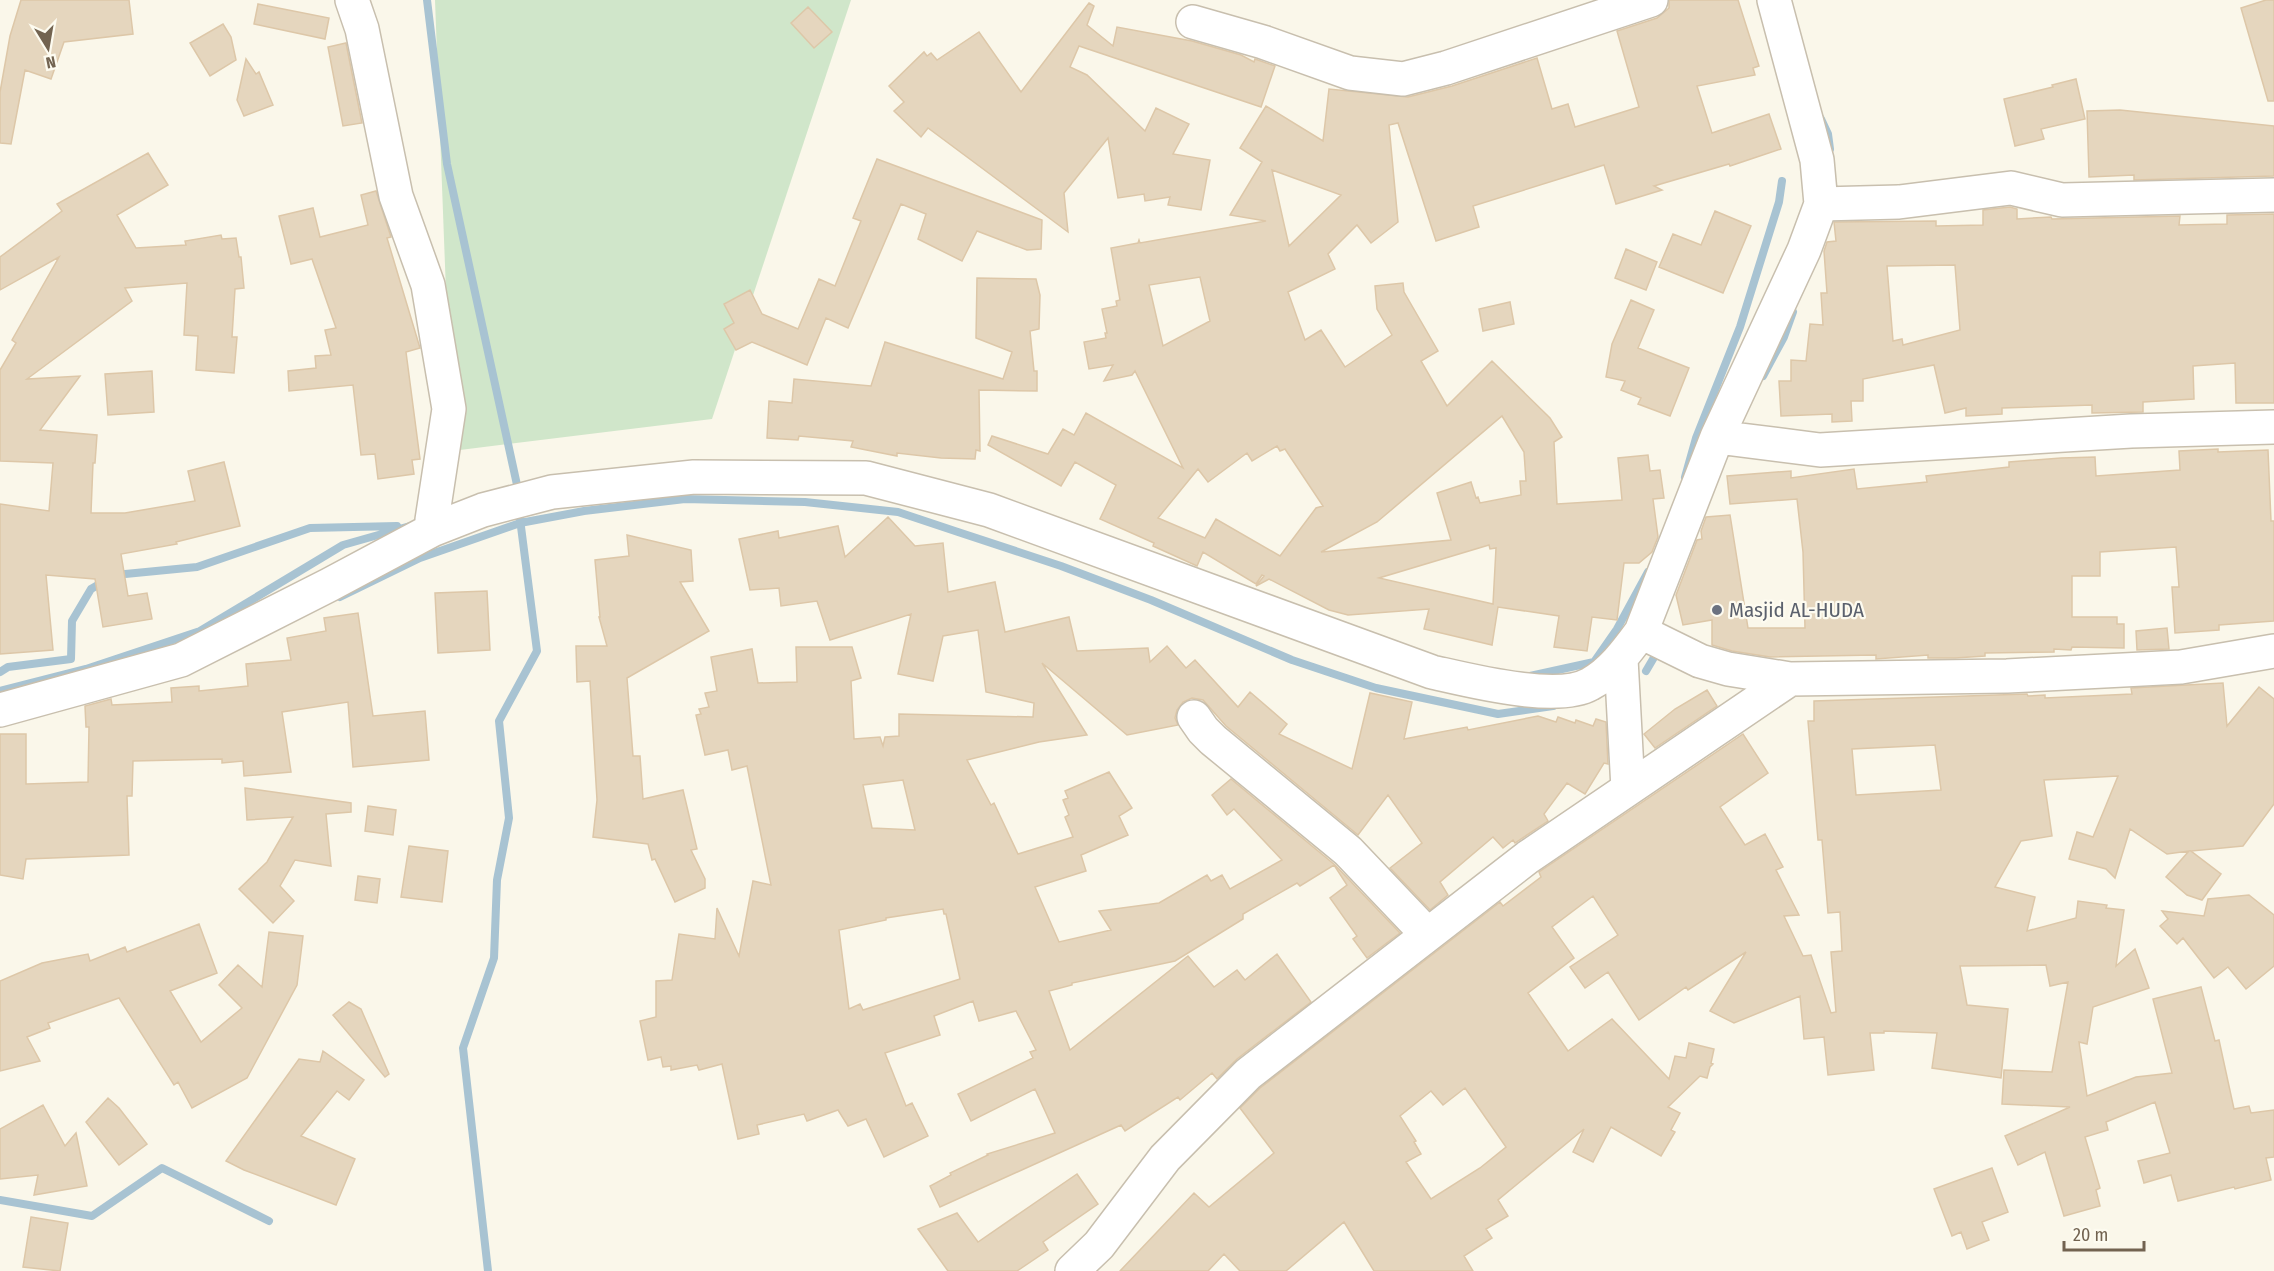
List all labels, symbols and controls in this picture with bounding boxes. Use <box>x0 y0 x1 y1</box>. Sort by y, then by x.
north arrow <box>18 18 78 78</box>
text: N <box>44 52 57 72</box>
place label: Masjid AL-HUDA <box>1729 597 1864 623</box>
marker: Masjid AL-HUDA <box>1710 603 1724 617</box>
scale bar <box>2064 1214 2144 1252</box>
text: 20 m <box>2073 1224 2108 1246</box>

